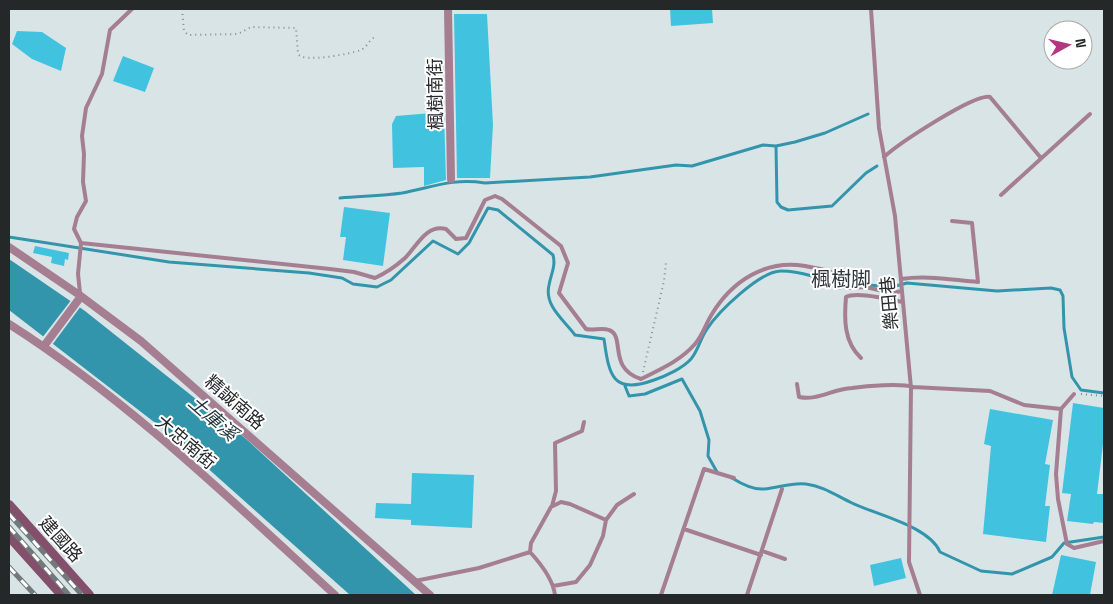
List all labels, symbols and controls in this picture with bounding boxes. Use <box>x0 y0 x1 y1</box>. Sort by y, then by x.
north arrow <box>1043 20 1093 70</box>
text: N <box>1071 37 1090 49</box>
street label: 楓樹南街 <box>423 58 447 130</box>
district label: 楓樹脚 <box>811 266 871 292</box>
street label: 樂田巷 <box>875 275 903 331</box>
street label: 精誠南路 <box>200 370 270 434</box>
water label: 土庫溪 <box>183 390 245 448</box>
street label: 大忠南街 <box>151 410 221 474</box>
street label: 建國路 <box>34 511 88 567</box>

